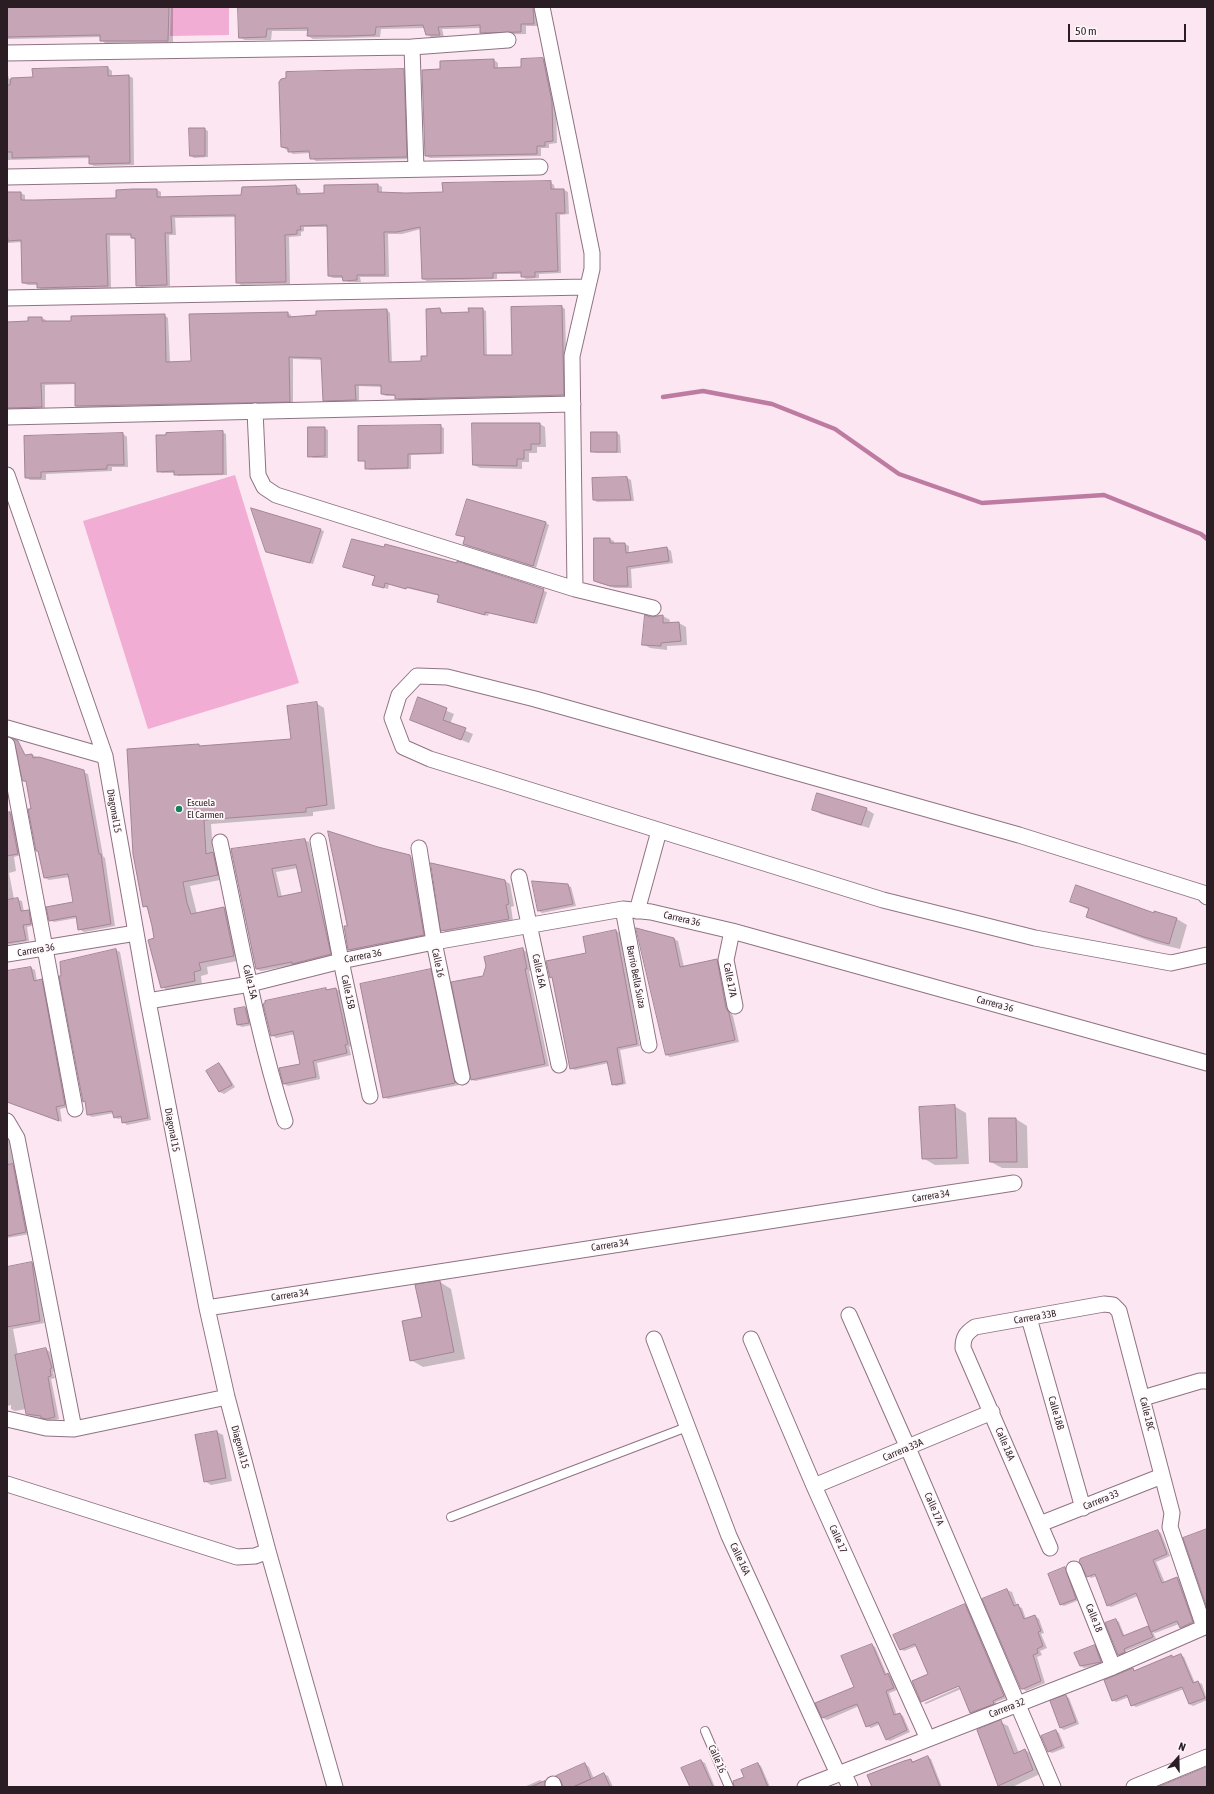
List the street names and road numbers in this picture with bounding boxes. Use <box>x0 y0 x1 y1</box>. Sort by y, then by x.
street label: Diagonal 15 <box>104 788 124 834</box>
street label: Carrera 36 <box>662 909 702 929</box>
street label: Carrera 36 <box>16 941 56 959</box>
street label: Barrio Bella Suiza <box>624 945 648 1009</box>
street label: Carrera 36 <box>343 947 383 965</box>
street label: Calle 16 <box>429 947 447 979</box>
street label: Calle 16A <box>530 953 548 989</box>
street label: Calle 17A <box>721 962 739 998</box>
street label: Calle 15A <box>240 964 260 1000</box>
street label: Calle 15B <box>339 974 357 1010</box>
street label: Carrera 36 <box>975 993 1015 1015</box>
street label: Diagonal 15 <box>162 1107 182 1153</box>
street label: Carrera 34 <box>911 1187 951 1205</box>
street label: Carrera 34 <box>590 1236 630 1254</box>
street label: Carrera 34 <box>270 1286 310 1304</box>
street label: Carrera 33B <box>1013 1307 1057 1327</box>
street label: Calle 18B <box>1045 1395 1067 1431</box>
street label: Calle 18C <box>1137 1396 1157 1432</box>
street label: Diagonal 15 <box>228 1424 252 1470</box>
street label: Calle 18A <box>993 1426 1017 1462</box>
street label: Carrera 33A <box>881 1436 925 1464</box>
street label: Carrera 33 <box>1081 1487 1121 1513</box>
street label: Calle 17A <box>922 1491 946 1527</box>
street label: Calle 17 <box>826 1523 850 1555</box>
street label: Calle 16A <box>727 1541 753 1577</box>
street label: Calle 18 <box>1083 1602 1105 1634</box>
street label: Carrera 32 <box>987 1696 1027 1720</box>
street label: Calle 16 <box>705 1743 729 1775</box>

